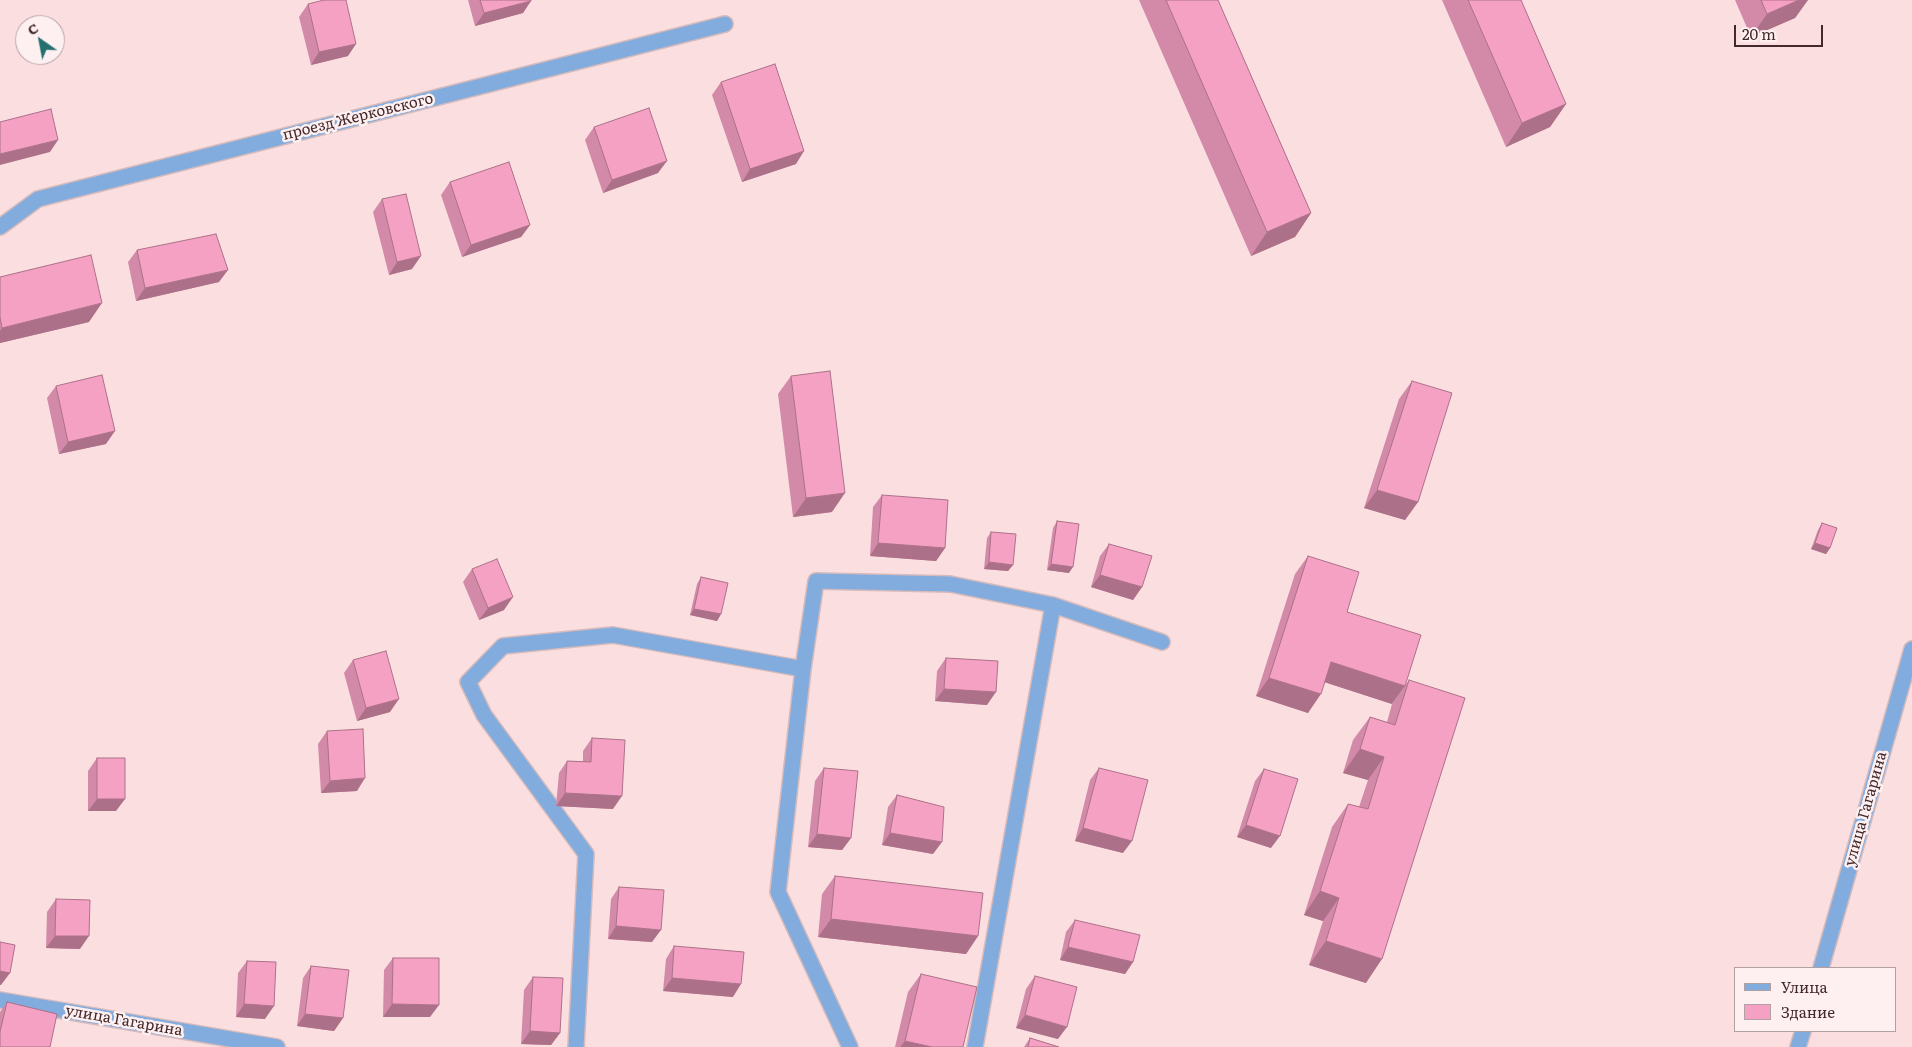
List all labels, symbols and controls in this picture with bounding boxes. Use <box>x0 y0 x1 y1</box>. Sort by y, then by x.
north arrow <box>15 15 65 65</box>
scale bar <box>1737 15 1826 47</box>
text: С <box>23 17 42 39</box>
text: 20 m <box>1742 22 1776 45</box>
street label: проезд Жерковского <box>281 90 435 144</box>
street label: улица Гагарина <box>1841 750 1891 868</box>
legend <box>1734 967 1897 1032</box>
text: Улица <box>1781 975 1828 998</box>
text: Здание <box>1781 1000 1835 1023</box>
street label: улица Гагарина <box>64 1002 184 1040</box>

